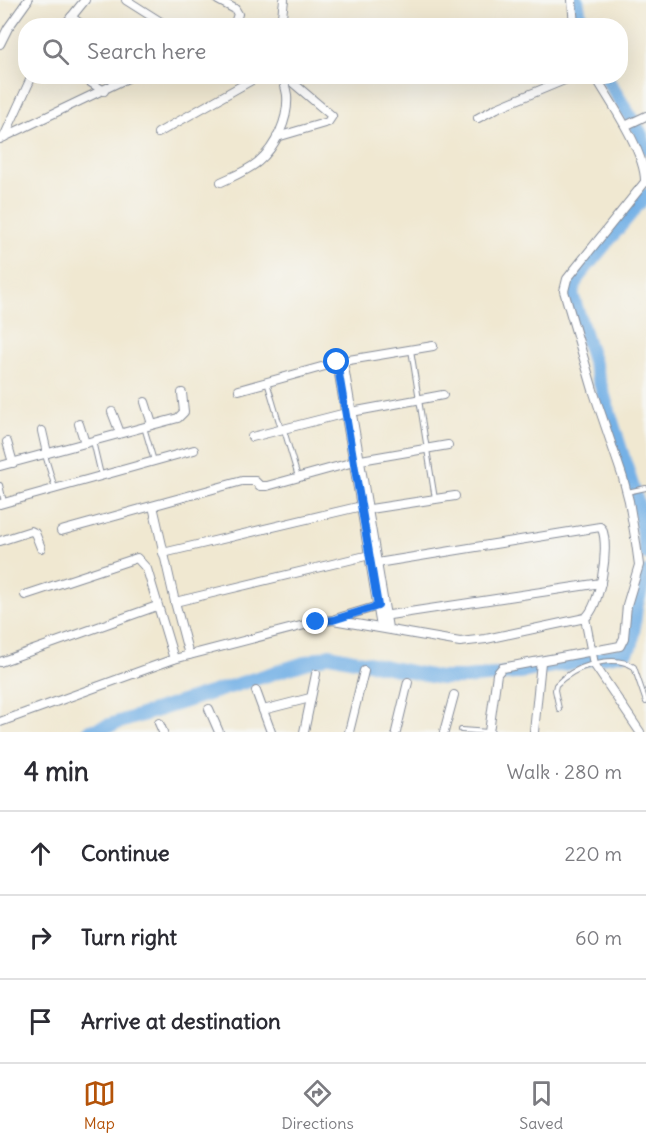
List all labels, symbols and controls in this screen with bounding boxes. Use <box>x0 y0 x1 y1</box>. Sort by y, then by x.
search box <box>18 18 628 84</box>
icon: search <box>39 35 72 68</box>
text: Search here <box>87 37 206 65</box>
route start <box>323 348 349 374</box>
route end <box>302 608 328 634</box>
text: 4 min <box>24 755 89 788</box>
text: Walk · 280 m <box>506 759 622 784</box>
icon: ahead <box>24 837 57 870</box>
text: Continue <box>81 839 170 867</box>
text: 220 m <box>565 841 622 866</box>
icon: right <box>24 921 57 954</box>
text: Turn right <box>81 923 177 951</box>
text: 60 m <box>575 925 622 950</box>
icon: arrive <box>24 1005 57 1038</box>
text: Arrive at destination <box>81 1007 281 1035</box>
tab: Map <box>83 1077 116 1133</box>
tab: Directions <box>281 1077 354 1133</box>
tab: Saved <box>519 1077 563 1133</box>

